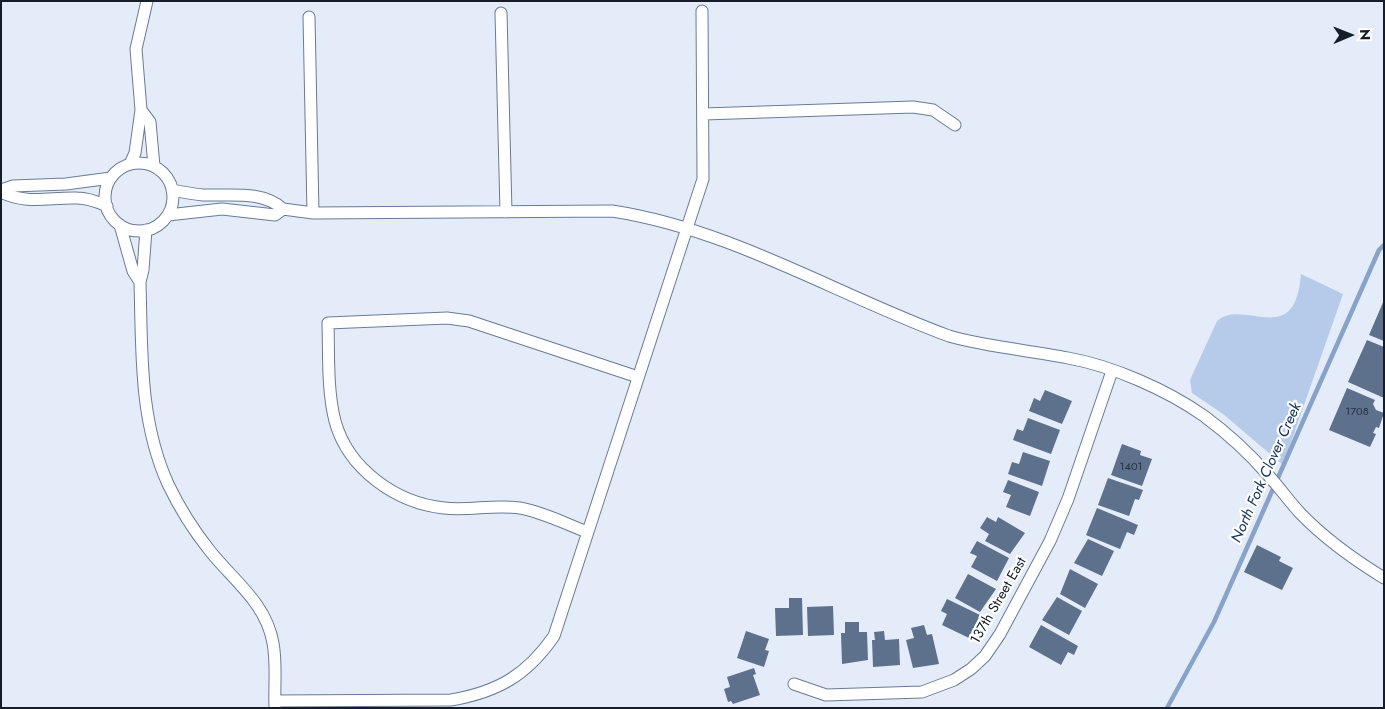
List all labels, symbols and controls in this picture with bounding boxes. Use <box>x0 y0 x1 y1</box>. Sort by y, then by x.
north arrow <box>1325 10 1375 60</box>
text: N <box>1355 29 1375 40</box>
water label: North Fork Clover Creek <box>1228 400 1306 546</box>
house number: 1708 <box>1345 405 1369 419</box>
house number: 1401 <box>1120 460 1142 474</box>
street label: 137th Street East <box>967 555 1031 647</box>

